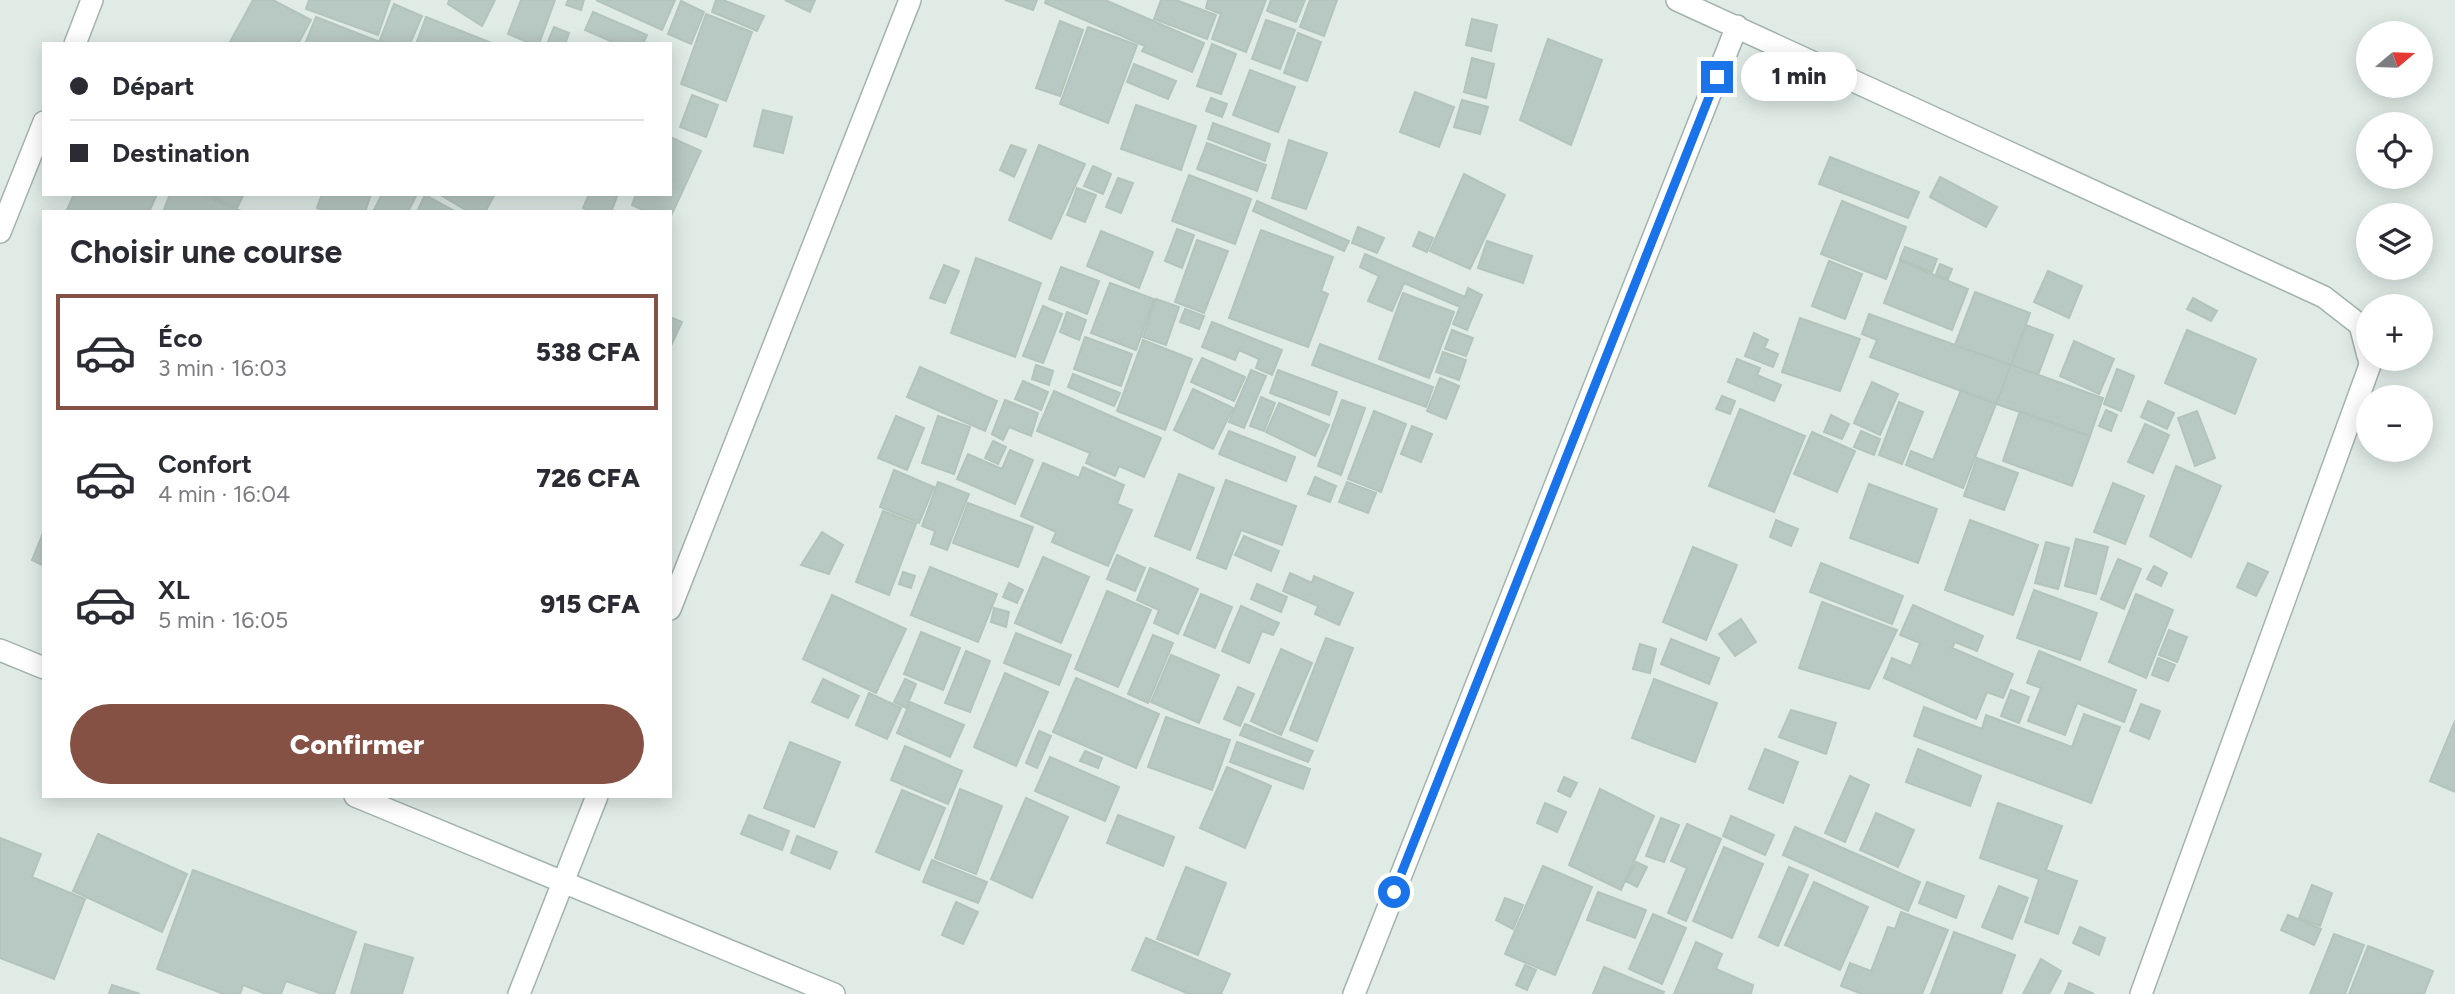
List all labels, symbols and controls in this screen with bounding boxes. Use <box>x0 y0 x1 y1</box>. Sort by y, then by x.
north arrow <box>2356 21 2432 98</box>
map controls <box>2356 21 2433 462</box>
callout: 1 min <box>1742 52 1857 102</box>
route end <box>1701 61 1733 93</box>
text: 1 min <box>1772 62 1826 90</box>
text: Départ <box>112 70 194 102</box>
button: locate <box>2356 112 2433 189</box>
text: Destination <box>112 137 250 169</box>
button: layers <box>2356 203 2433 280</box>
text: Choisir une course <box>70 233 342 271</box>
button: + <box>2356 294 2433 371</box>
icon: car <box>74 321 137 384</box>
text: Éco <box>158 322 203 354</box>
text: 538 CFA <box>536 336 640 368</box>
text: 3 min · 16:03 <box>158 354 287 382</box>
button: − <box>2356 385 2433 462</box>
icon: car <box>74 447 137 510</box>
text: Confort <box>158 448 252 480</box>
text: 726 CFA <box>536 462 640 494</box>
text: 4 min · 16:04 <box>158 480 290 508</box>
icon: car <box>74 573 137 636</box>
text: XL <box>158 574 190 606</box>
text: 915 CFA <box>540 588 640 620</box>
text: 5 min · 16:05 <box>158 606 288 634</box>
button: Confirmer <box>70 704 644 784</box>
route start <box>1378 876 1410 908</box>

